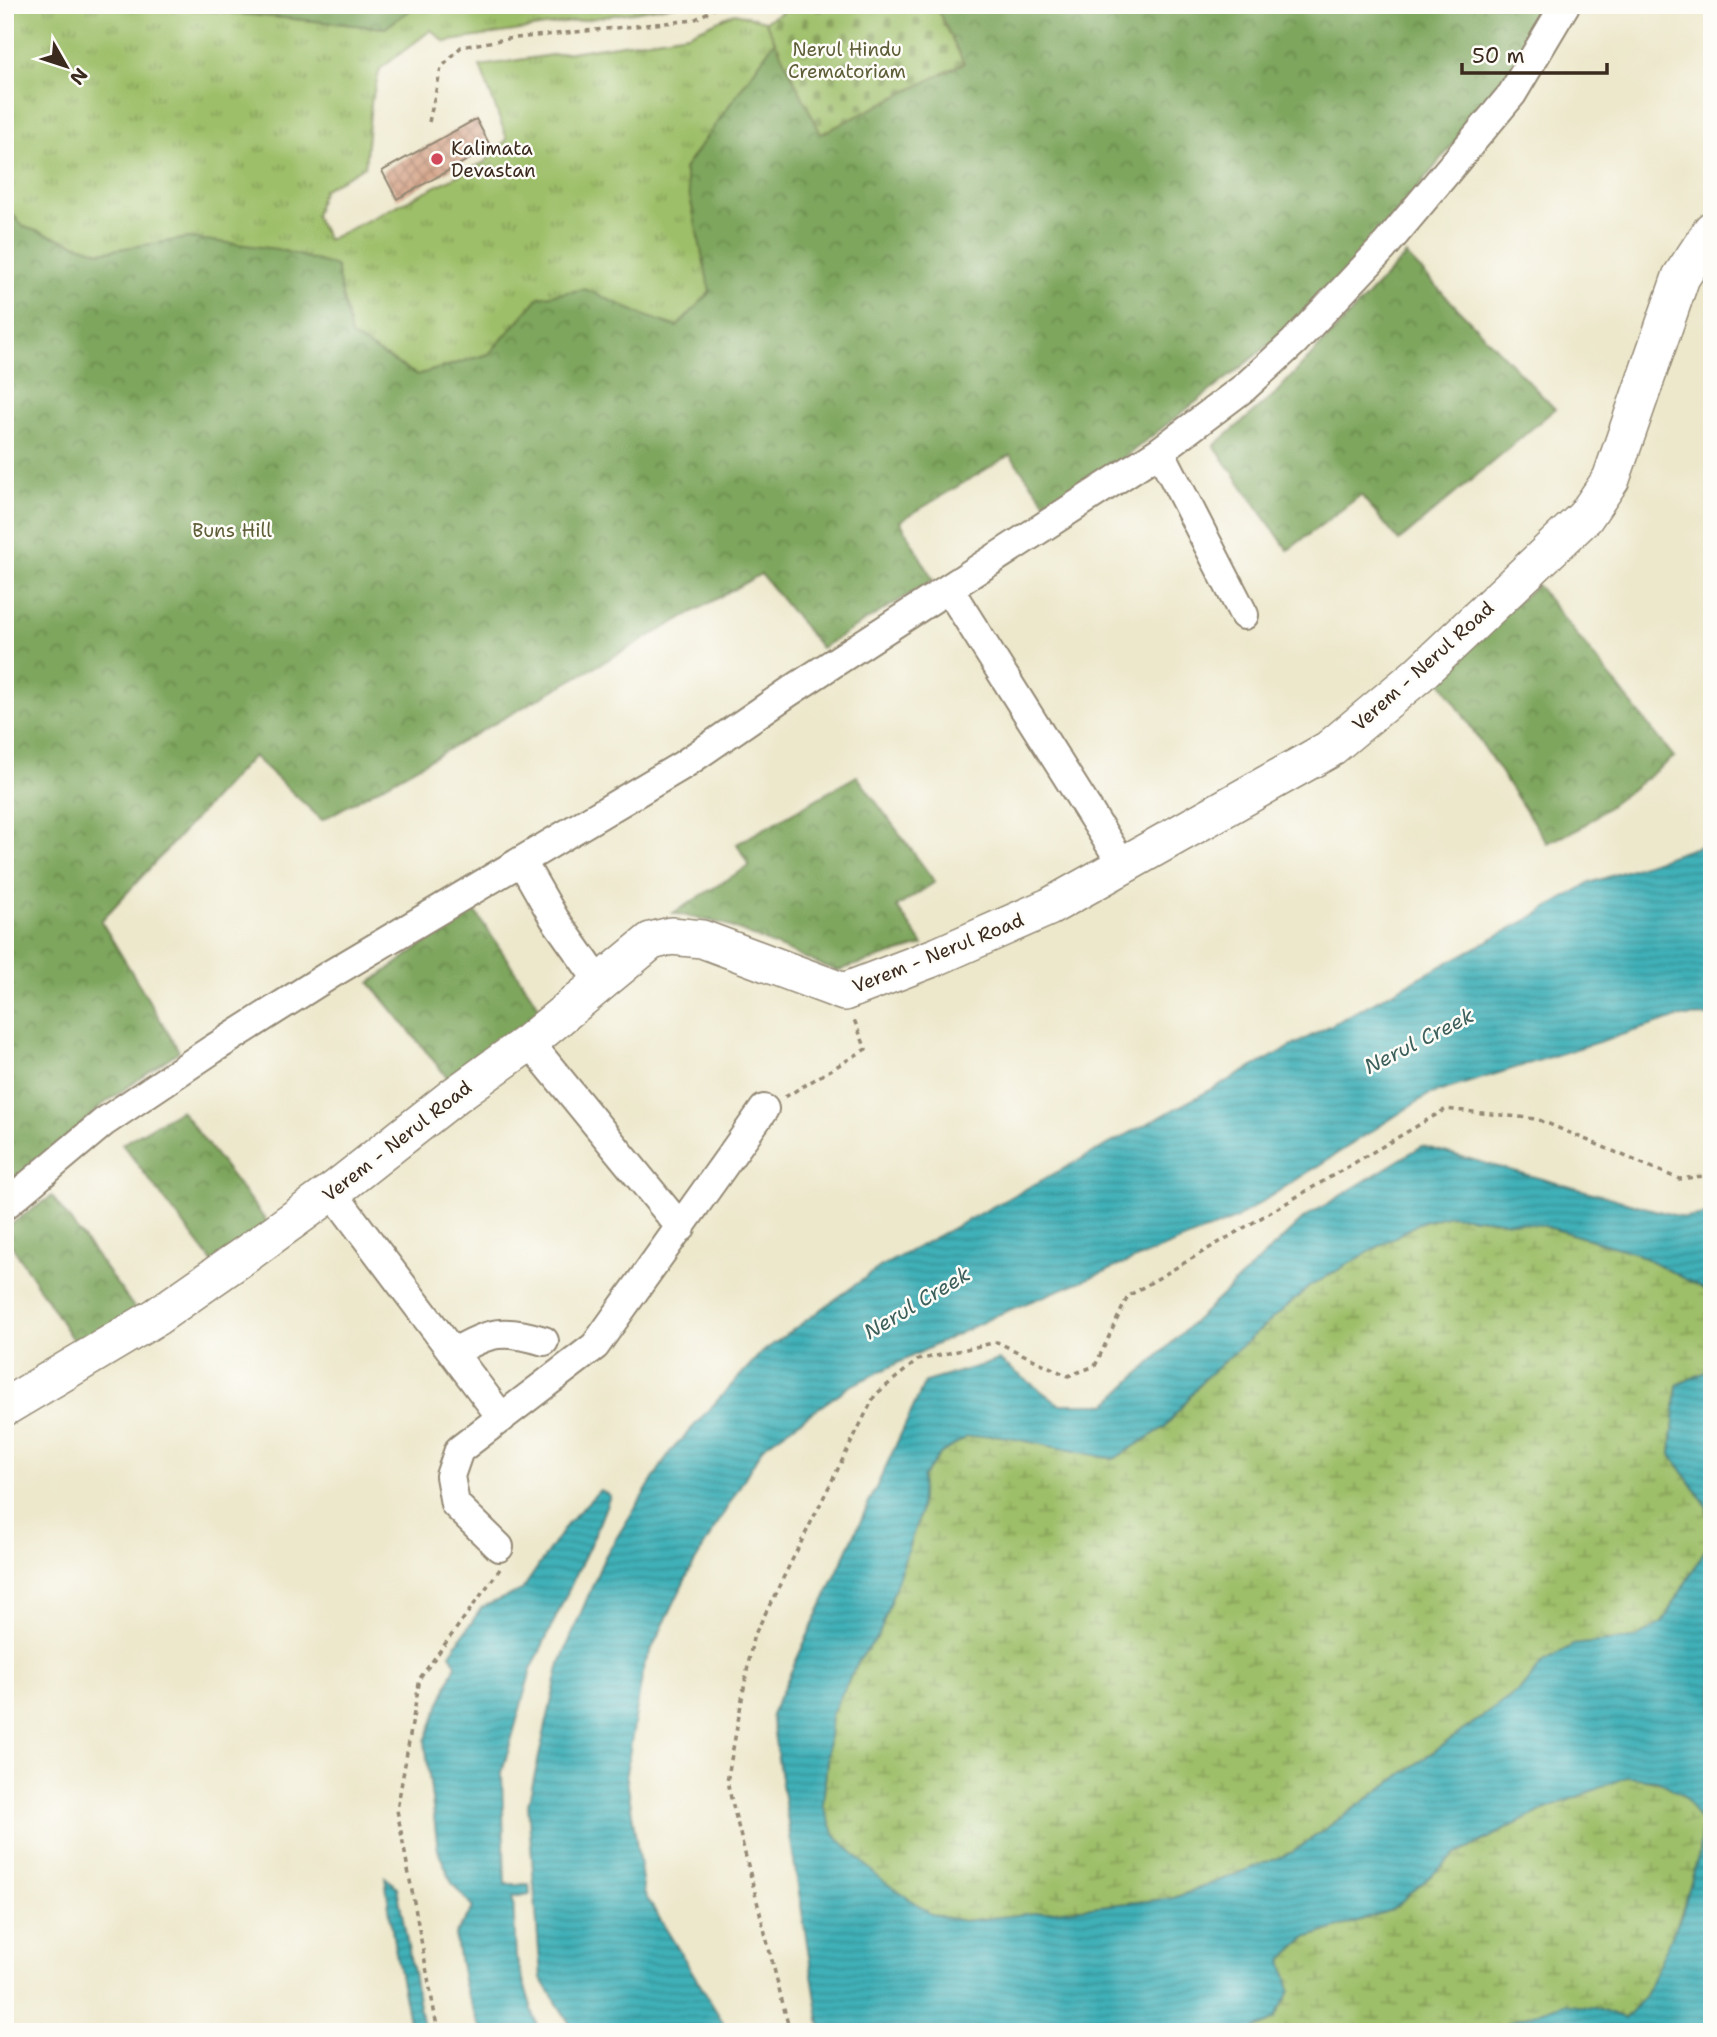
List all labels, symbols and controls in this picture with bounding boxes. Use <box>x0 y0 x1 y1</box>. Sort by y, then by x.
north arrow <box>32 32 102 102</box>
scale bar <box>1462 32 1607 76</box>
park label: Nerul Hindu Crematoriam <box>788 37 906 84</box>
text: 50 m <box>1472 42 1525 70</box>
text: N <box>64 63 93 90</box>
place label: Kalimata Devastan <box>451 136 536 183</box>
marker: Kalimata Devastan <box>429 151 445 167</box>
park label: Buns Hill <box>192 518 272 543</box>
street label: Verem - Nerul Road <box>1347 596 1499 736</box>
street label: Verem - Nerul Road <box>849 907 1027 999</box>
water label: Nerul Creek <box>1359 1001 1479 1081</box>
street label: Verem - Nerul Road <box>317 1075 477 1207</box>
water label: Nerul Creek <box>858 1260 976 1346</box>

